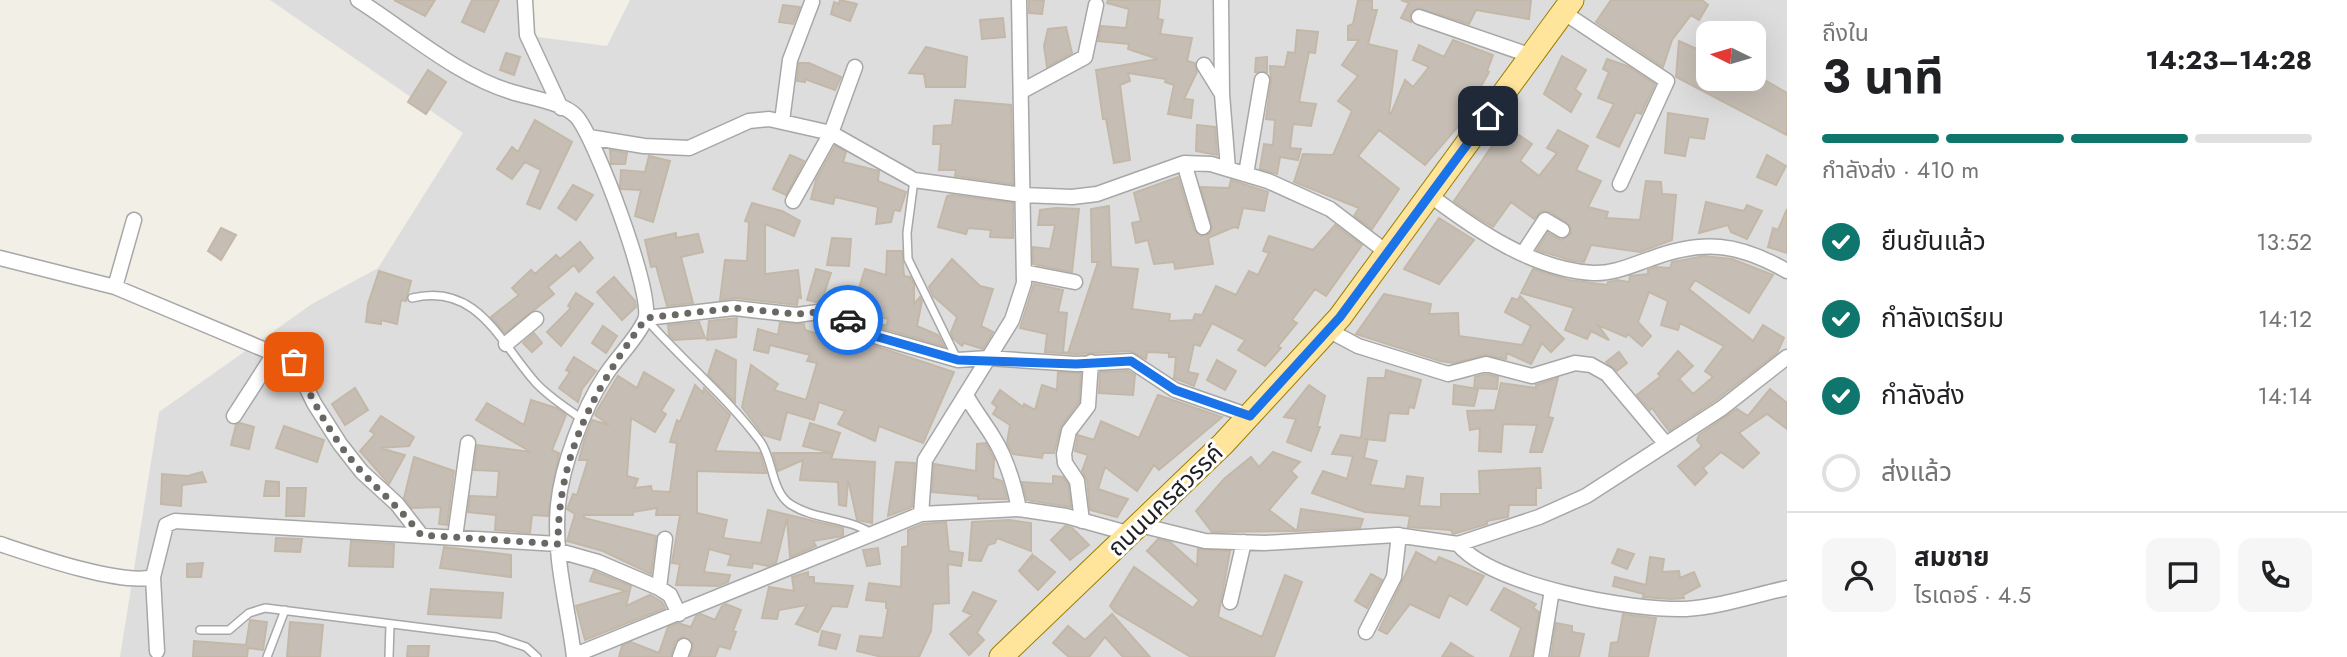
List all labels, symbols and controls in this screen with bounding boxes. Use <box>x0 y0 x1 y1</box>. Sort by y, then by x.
text: ถึงใน <box>1822 16 1869 50</box>
north arrow <box>1696 21 1766 91</box>
map controls <box>1696 21 1766 91</box>
text: 14:23–14:28 <box>2146 41 2312 79</box>
text: 3 นาที <box>1822 44 1944 110</box>
pin <box>1458 86 1518 146</box>
icon: home <box>1469 97 1507 135</box>
text: กำลังส่ง · 410 m <box>1822 153 1979 187</box>
text: ยืนยันแล้ว <box>1881 222 1986 260</box>
icon: check <box>1822 223 1860 261</box>
text: 13:52 <box>2256 225 2312 259</box>
courier <box>813 285 883 355</box>
text: กำลังเตรียม <box>1881 299 2004 337</box>
icon: check <box>1822 300 1860 338</box>
icon: car <box>829 301 867 339</box>
text: 14:12 <box>2258 302 2312 336</box>
pin <box>264 332 324 392</box>
icon: bag <box>275 343 313 381</box>
text: กำลังส่ง <box>1881 376 1965 414</box>
icon: check <box>1822 377 1860 415</box>
text: 14:14 <box>2258 379 2312 413</box>
street label: ถนนนครสวรรค์ <box>1099 436 1231 564</box>
text: ส่งแล้ว <box>1881 453 1952 491</box>
button: person <box>1822 538 1896 612</box>
text: สมชาย <box>1914 538 1990 576</box>
button: chat <box>2146 538 2220 612</box>
button: phone <box>2238 538 2312 612</box>
text: ไรเดอร์ · 4.5 <box>1914 578 2031 612</box>

